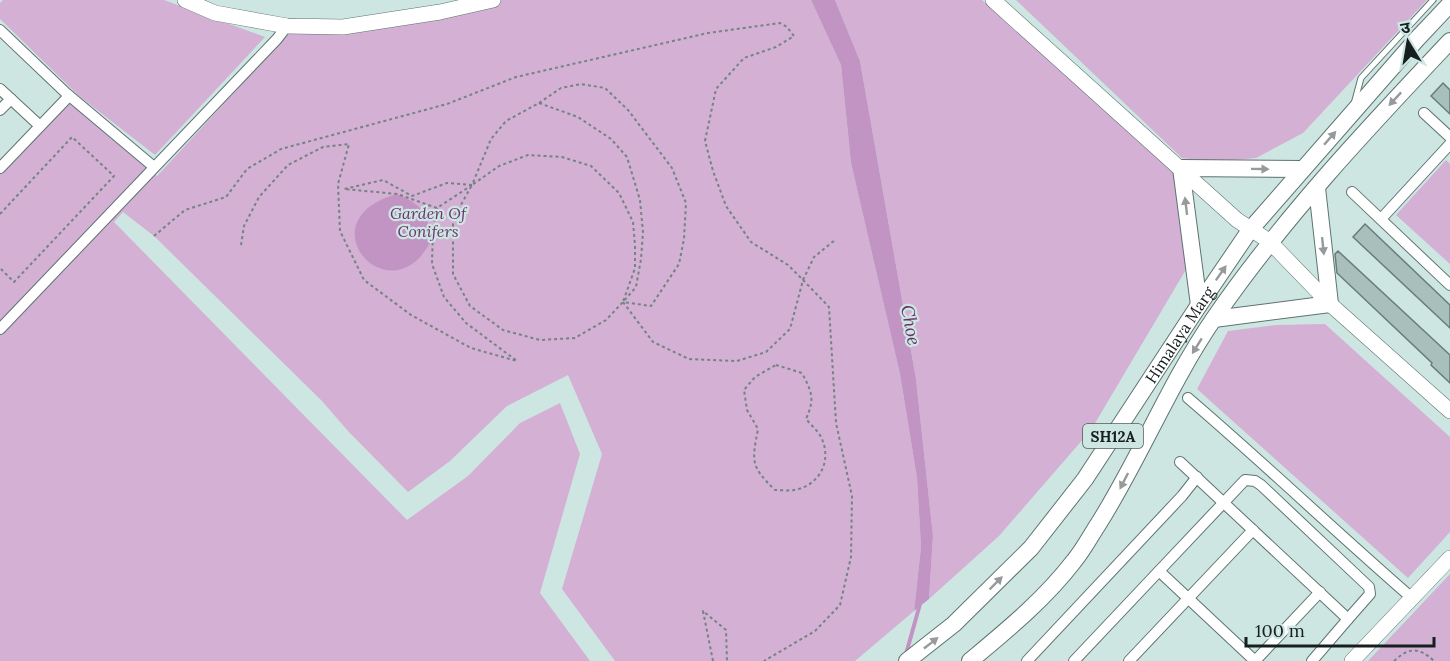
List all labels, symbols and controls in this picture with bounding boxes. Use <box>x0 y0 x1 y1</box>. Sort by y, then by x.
north arrow <box>1378 12 1438 72</box>
text: उ <box>1399 16 1412 38</box>
one-way arrow <box>1389 91 1403 105</box>
one-way arrow <box>1323 130 1336 146</box>
one-way arrow <box>1251 164 1270 174</box>
one-way arrow <box>1181 196 1190 215</box>
park label: Garden Of Conifers <box>390 203 468 241</box>
one-way arrow <box>1319 236 1328 255</box>
one-way arrow <box>1215 265 1226 281</box>
street label: Himalaya Marg <box>1141 282 1219 387</box>
water label: Choe <box>896 303 926 347</box>
one-way arrow <box>1191 338 1202 354</box>
road number: SH12A <box>1083 424 1143 448</box>
one-way arrow <box>1119 473 1129 490</box>
one-way arrow <box>988 576 1002 590</box>
scale bar <box>1246 610 1434 648</box>
text: 100 m <box>1255 619 1305 642</box>
one-way arrow <box>923 637 938 649</box>

